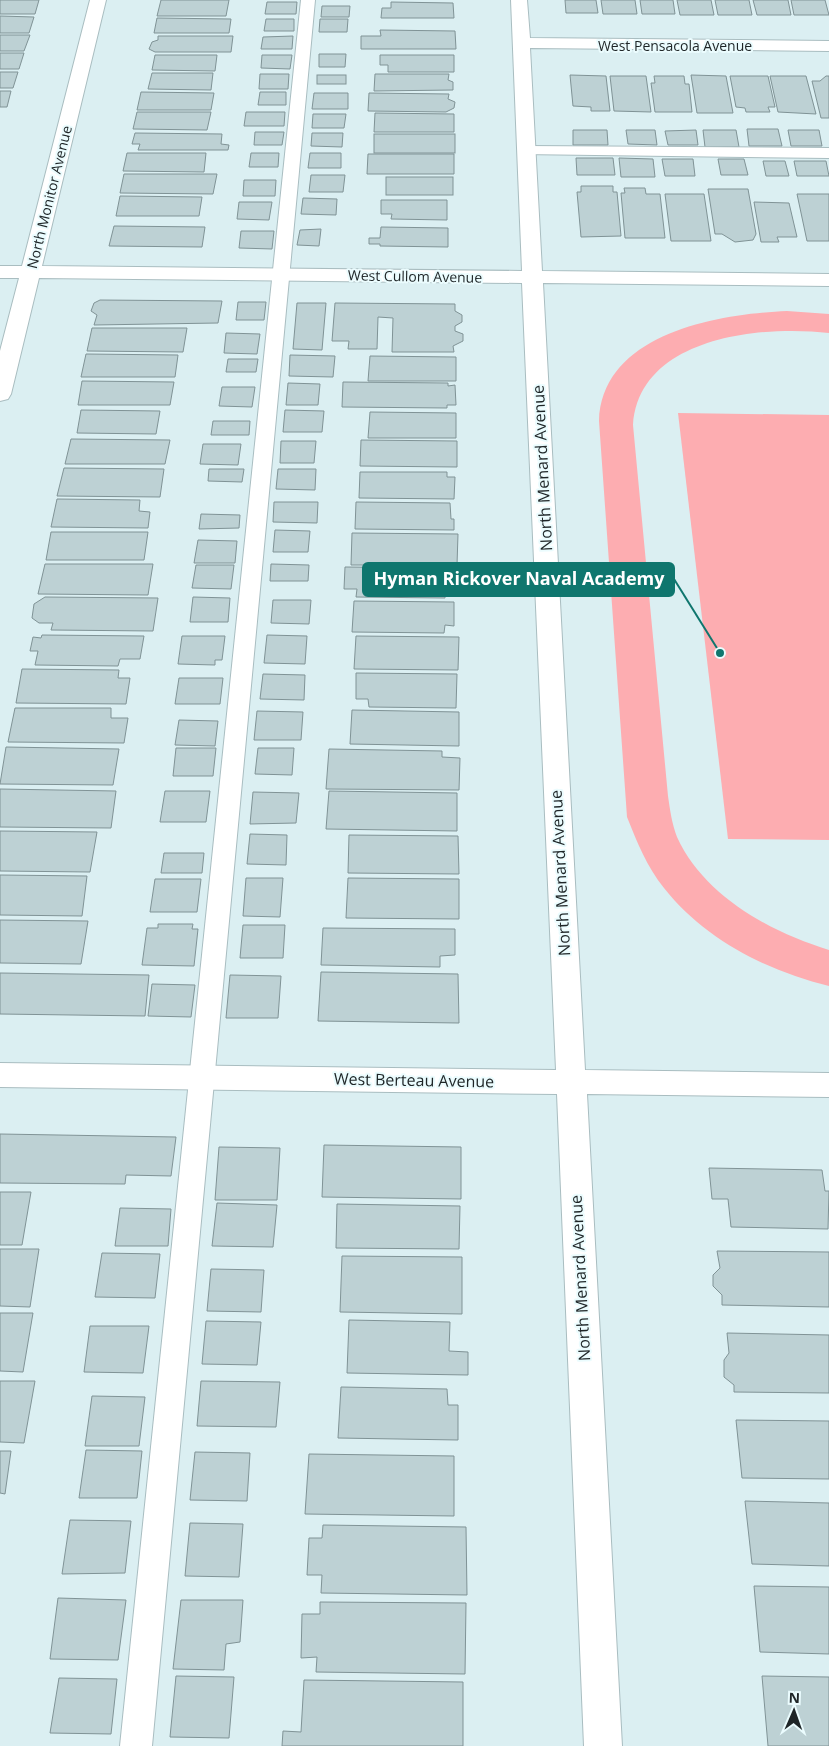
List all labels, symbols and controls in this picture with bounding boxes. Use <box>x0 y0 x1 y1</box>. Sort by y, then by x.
street label: West Pensacola Avenue <box>598 36 752 55</box>
street label: North Monitor Avenue <box>22 123 76 270</box>
street label: West Cullom Avenue <box>348 265 482 287</box>
street label: North Menard Avenue <box>527 384 557 552</box>
callout: Hyman Rickover Naval Academy <box>363 563 674 596</box>
text: Hyman Rickover Naval Academy <box>374 566 665 590</box>
street label: North Menard Avenue <box>545 789 575 957</box>
street label: West Berteau Avenue <box>334 1068 494 1092</box>
street label: North Menard Avenue <box>565 1194 595 1362</box>
north arrow <box>769 1686 819 1736</box>
text: N <box>788 1688 800 1707</box>

